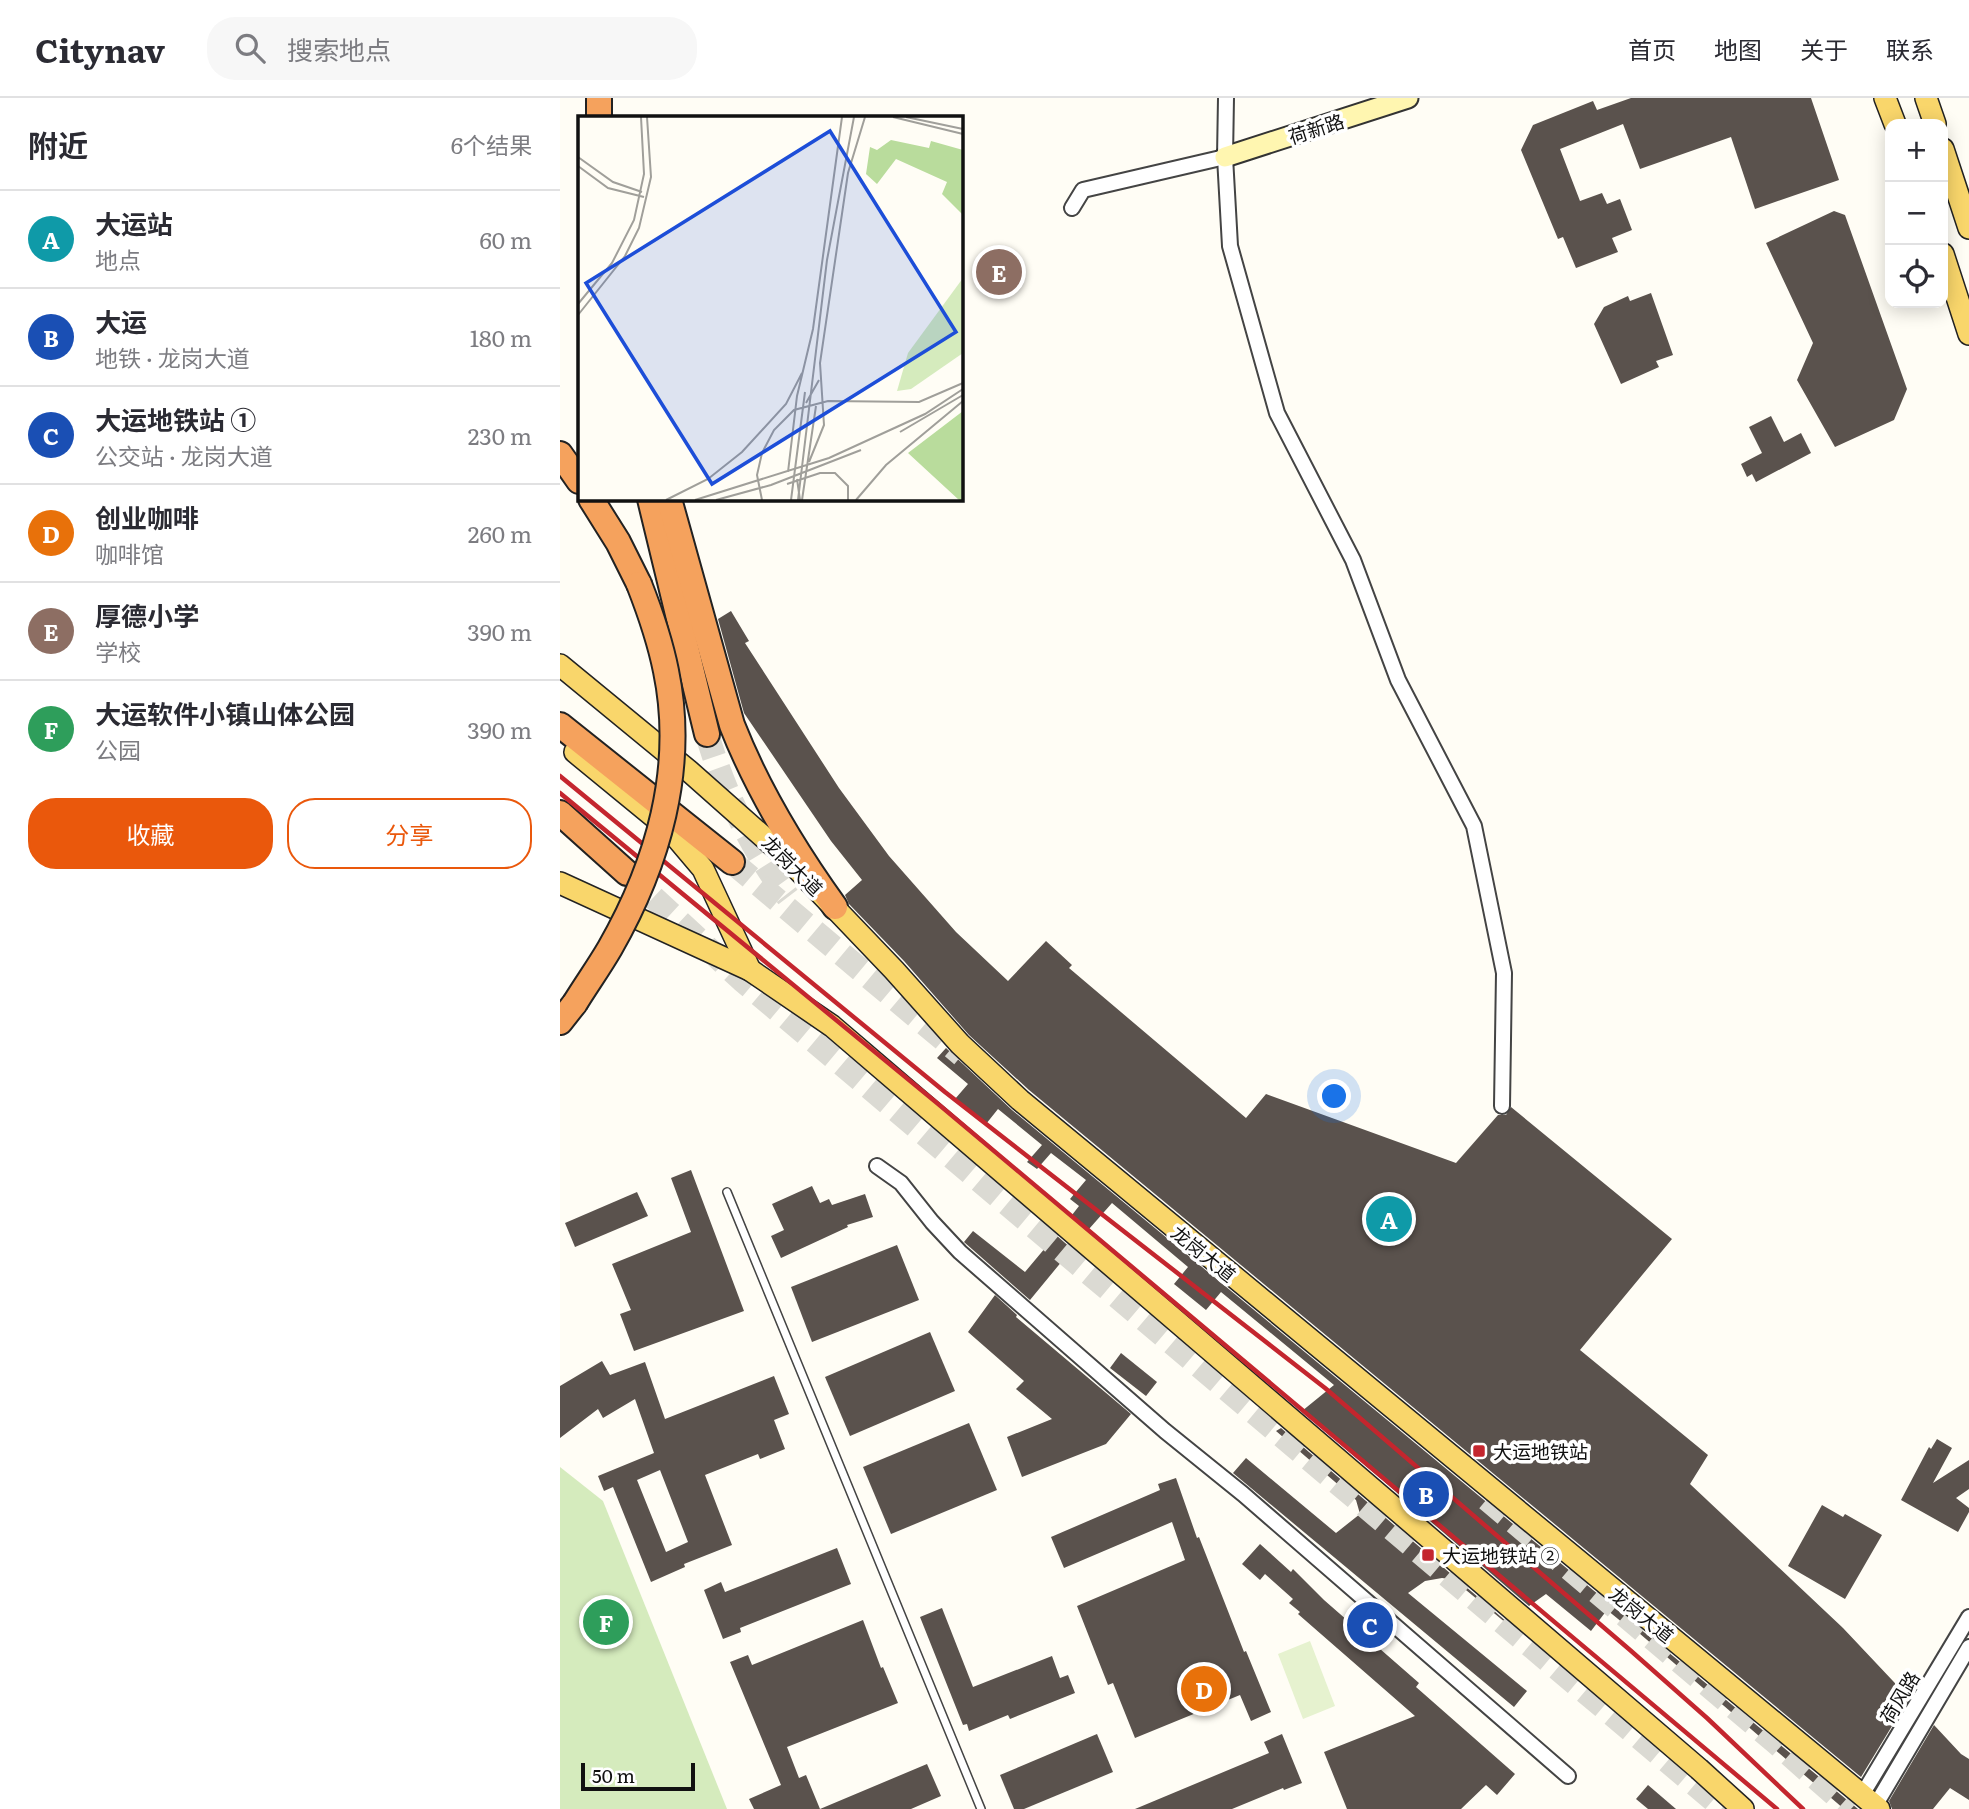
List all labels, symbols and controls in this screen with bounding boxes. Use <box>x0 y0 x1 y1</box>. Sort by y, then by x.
search box <box>207 17 697 80</box>
text: Citynav <box>35 24 165 73</box>
icon: search <box>231 29 269 67</box>
text: 搜索地点 <box>287 29 391 68</box>
text: 首页 <box>1628 31 1676 66</box>
text: 地图 <box>1714 31 1762 66</box>
text: 关于 <box>1800 31 1848 66</box>
text: 联系 <box>1886 31 1934 66</box>
street label: 荷新路 <box>1285 106 1347 150</box>
inset map <box>578 116 962 500</box>
map controls <box>1885 119 1948 308</box>
button: + <box>1885 119 1948 182</box>
text: 附近 <box>28 122 88 166</box>
text: 6个结果 <box>451 127 532 161</box>
button: − <box>1885 182 1948 245</box>
text: 大运站 <box>95 203 173 242</box>
text: A <box>42 222 60 256</box>
text: 60 m <box>479 222 532 256</box>
text: 地点 <box>95 242 141 276</box>
button: locate <box>1885 245 1948 308</box>
pin: E <box>976 246 1022 298</box>
text: 大运 <box>95 301 147 340</box>
text: B <box>43 320 59 354</box>
text: 180 m <box>470 320 532 354</box>
text: 地铁 · 龙岗大道 <box>95 340 250 374</box>
text: 大运地铁站 ① <box>95 399 256 438</box>
text: C <box>43 418 59 452</box>
text: 230 m <box>468 418 532 452</box>
text: 公交站 · 龙岗大道 <box>95 438 273 472</box>
text: 创业咖啡 <box>95 497 199 536</box>
text: D <box>42 516 60 550</box>
text: 260 m <box>468 516 532 550</box>
text: 咖啡馆 <box>95 536 164 570</box>
text: 厚德小学 <box>95 595 199 634</box>
text: E <box>43 614 59 648</box>
text: 390 m <box>467 614 532 648</box>
text: 学校 <box>95 634 141 668</box>
text: 大运软件小镇山体公园 <box>95 693 355 732</box>
text: F <box>44 712 58 746</box>
text: 390 m <box>467 712 532 746</box>
text: 公园 <box>95 732 141 766</box>
button: 收藏 <box>28 798 273 869</box>
button: 分享 <box>287 798 532 869</box>
street label: 龙岗大道 <box>756 828 830 902</box>
your location <box>1317 1079 1351 1113</box>
pin: A <box>1366 1193 1412 1245</box>
street label: 龙岗大道 <box>1166 1218 1242 1288</box>
place label: 大运地铁站 <box>1493 1437 1588 1465</box>
marker: 大运地铁站 <box>1471 1443 1487 1459</box>
pin: B <box>1403 1468 1449 1520</box>
place label: 大运地铁站 ② <box>1442 1541 1560 1569</box>
marker: 大运地铁站 ② <box>1420 1547 1436 1563</box>
street label: 龙岗大道 <box>1604 1579 1680 1649</box>
pin: F <box>583 1596 629 1648</box>
pin: C <box>1347 1599 1393 1651</box>
pin: D <box>1181 1663 1227 1715</box>
street label: 荷风路 <box>1872 1665 1926 1729</box>
scale bar <box>581 1760 695 1792</box>
text: 50 m <box>592 1761 635 1789</box>

